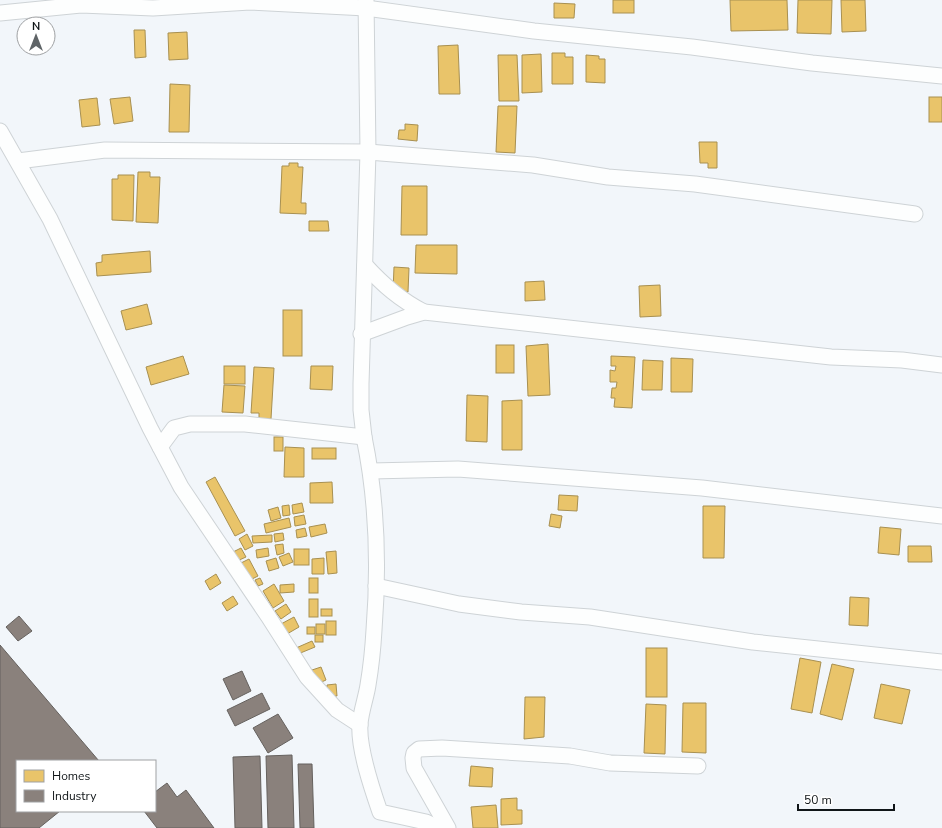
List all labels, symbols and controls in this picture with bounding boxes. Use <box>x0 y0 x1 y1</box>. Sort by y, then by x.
north arrow <box>16 16 56 56</box>
text: N <box>32 19 40 34</box>
legend <box>16 760 156 812</box>
text: Homes <box>52 768 90 784</box>
scale bar <box>798 786 894 812</box>
text: Industry <box>52 788 97 804</box>
text: 50 m <box>804 792 832 808</box>

